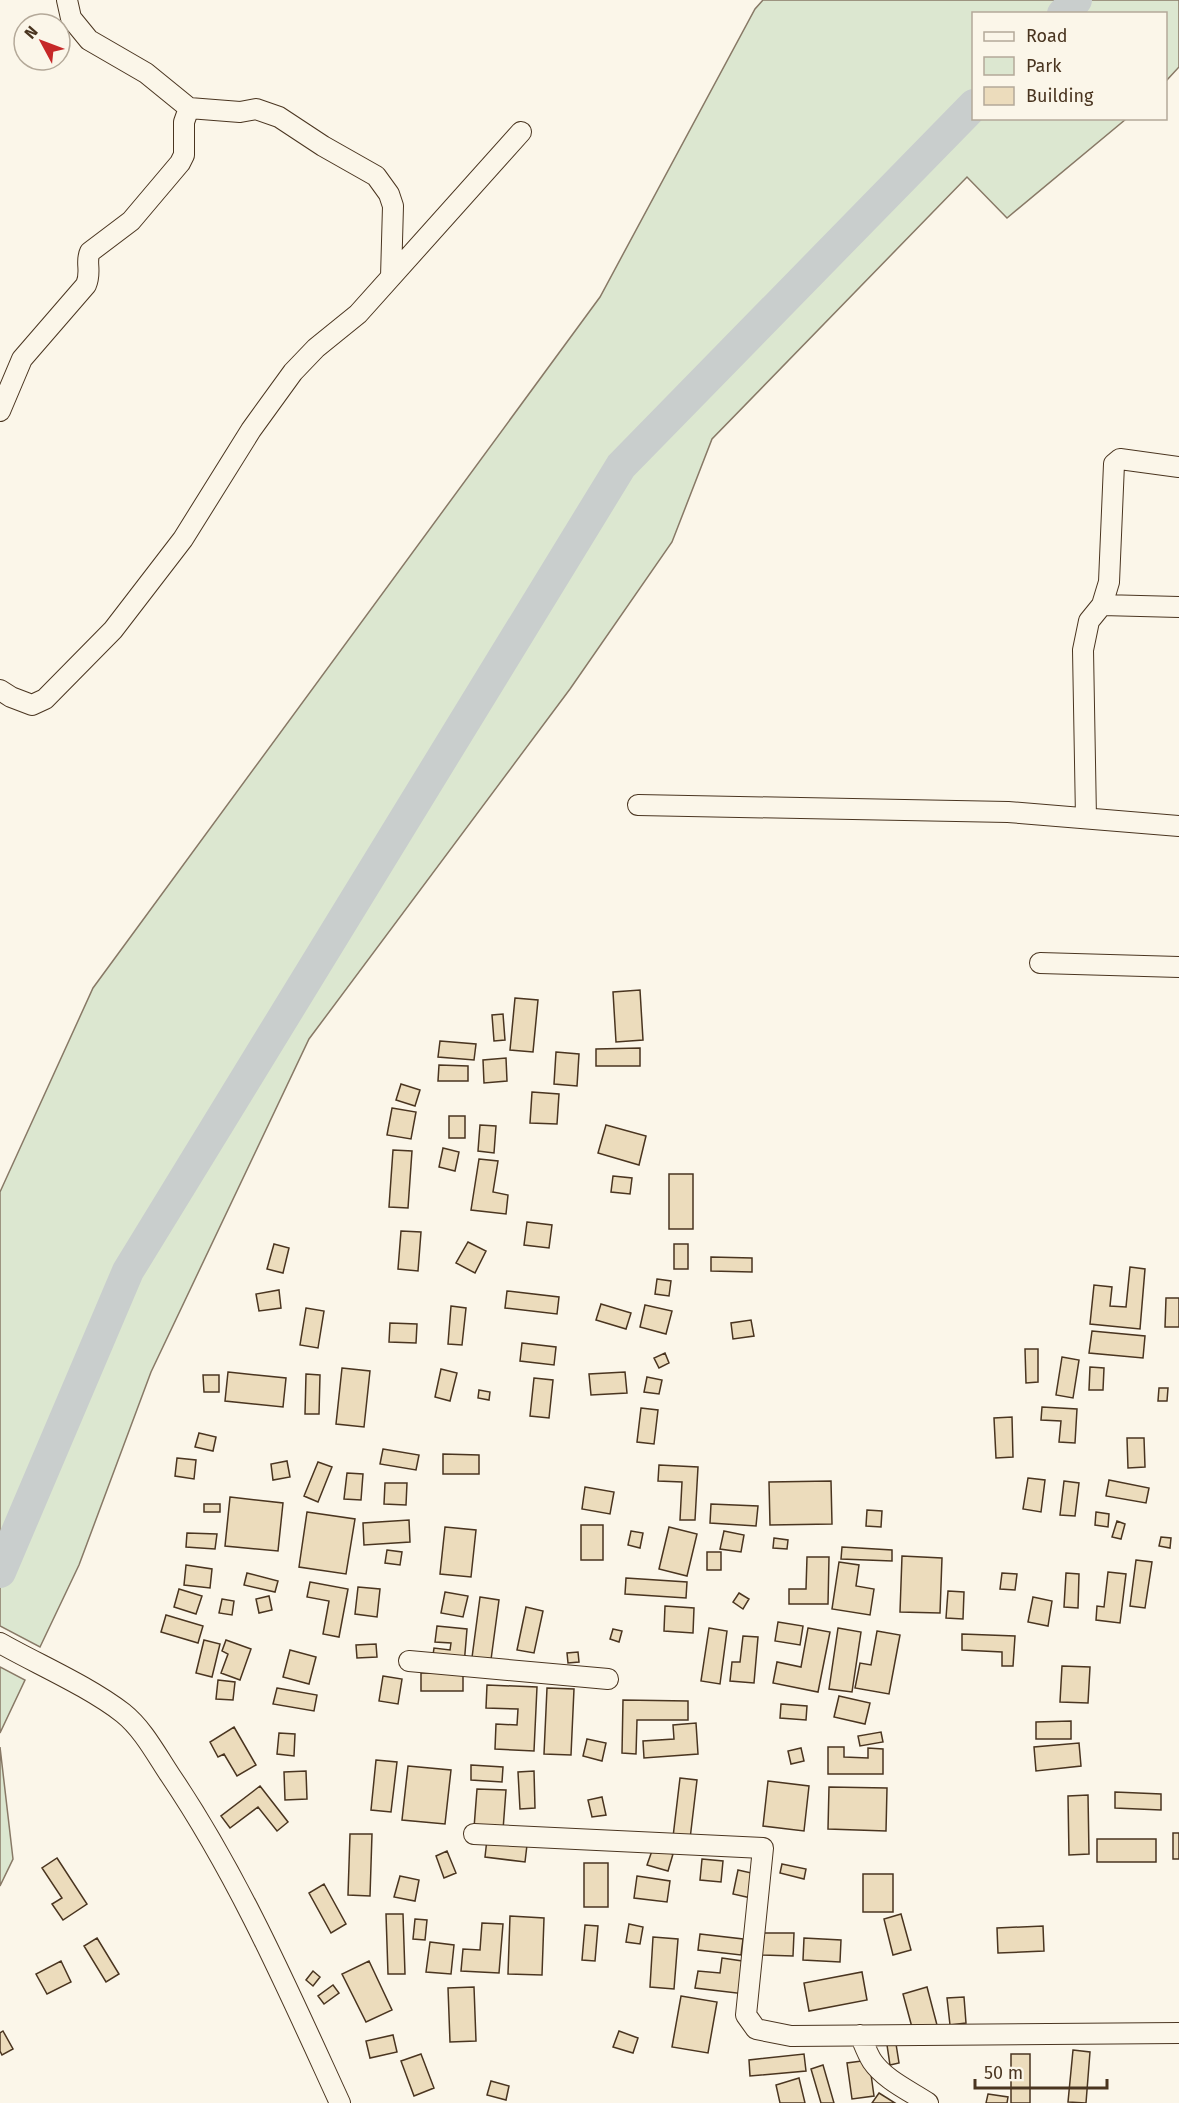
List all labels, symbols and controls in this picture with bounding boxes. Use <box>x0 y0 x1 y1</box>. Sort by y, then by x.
north arrow <box>12 12 72 72</box>
legend <box>972 12 1167 120</box>
text: N <box>20 22 42 43</box>
text: Road <box>1026 25 1068 47</box>
text: Park <box>1026 55 1062 77</box>
text: Building <box>1026 85 1094 107</box>
scale bar <box>975 2052 1107 2090</box>
text: 50 m <box>984 2062 1023 2084</box>

